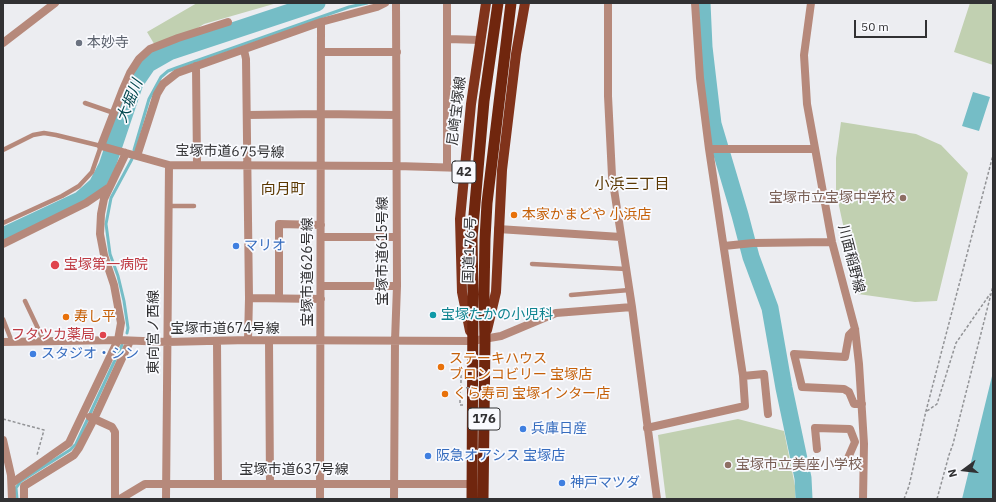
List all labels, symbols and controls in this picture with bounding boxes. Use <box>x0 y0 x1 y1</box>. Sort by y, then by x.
scale bar <box>856 12 929 38</box>
text: 50 m <box>861 19 889 34</box>
place label: 本妙寺 <box>87 35 129 51</box>
marker: 本妙寺 <box>74 38 84 48</box>
street label: 尼崎宝塚線 <box>444 75 470 147</box>
water label: 大堀川 <box>113 77 147 125</box>
street label: 宝塚市道675号線 <box>175 143 285 161</box>
road number: 42 <box>452 161 476 183</box>
district label: 小浜三丁目 <box>595 176 669 194</box>
district label: 向月町 <box>261 181 305 199</box>
place label: 宝塚市立宝塚中学校 <box>769 190 895 206</box>
marker: 宝塚市立宝塚中学校 <box>898 193 908 203</box>
street label: 宝塚市道615号線 <box>375 196 391 306</box>
place label: 本家かまどや 小浜店 <box>522 207 651 223</box>
marker: 本家かまどや 小浜店 <box>509 210 519 220</box>
street label: 国道176号 <box>460 216 480 284</box>
street label: 宝塚市道626号線 <box>300 217 316 327</box>
street label: 川面稲野線 <box>834 223 868 295</box>
place label: マリオ <box>244 238 286 254</box>
marker: マリオ <box>231 241 241 251</box>
place label: 宝塚第一病院 <box>64 257 148 273</box>
marker: 宝塚第一病院 <box>49 259 61 271</box>
street label: 東向宮ノ西線 <box>146 290 162 374</box>
place label: 宝塚たかの小児科 <box>441 307 553 323</box>
place label: 寿し平 <box>74 309 116 325</box>
marker: 宝塚たかの小児科 <box>428 310 438 320</box>
marker: 寿し平 <box>61 312 71 322</box>
street label: 宝塚市道674号線 <box>170 321 280 337</box>
place label: フタツカ薬局 <box>11 327 95 343</box>
marker: フタツカ薬局 <box>98 330 108 340</box>
place label: スタジオ・シン <box>41 346 139 362</box>
marker: スタジオ・シン <box>28 349 38 359</box>
place label: ステーキハウス ブロンコビリー 宝塚店 <box>449 351 592 384</box>
marker: ステーキハウス ブロンコビリー 宝塚店 <box>436 362 446 372</box>
place label: くら寿司 宝塚インター店 <box>453 386 610 402</box>
marker: くら寿司 宝塚インター店 <box>440 389 450 399</box>
road number: 176 <box>468 408 500 430</box>
place label: 兵庫日産 <box>531 421 587 437</box>
marker: 兵庫日産 <box>518 424 528 434</box>
place label: 阪急オアシス 宝塚店 <box>436 448 565 464</box>
north arrow <box>944 450 984 490</box>
marker: 阪急オアシス 宝塚店 <box>423 451 433 461</box>
place label: 宝塚市立美座小学校 <box>736 457 862 473</box>
marker: 宝塚市立美座小学校 <box>723 460 733 470</box>
street label: 宝塚市道637号線 <box>239 462 349 478</box>
text: N <box>945 467 960 479</box>
place label: 神戸マツダ <box>570 475 640 491</box>
marker: 神戸マツダ <box>557 478 567 488</box>

